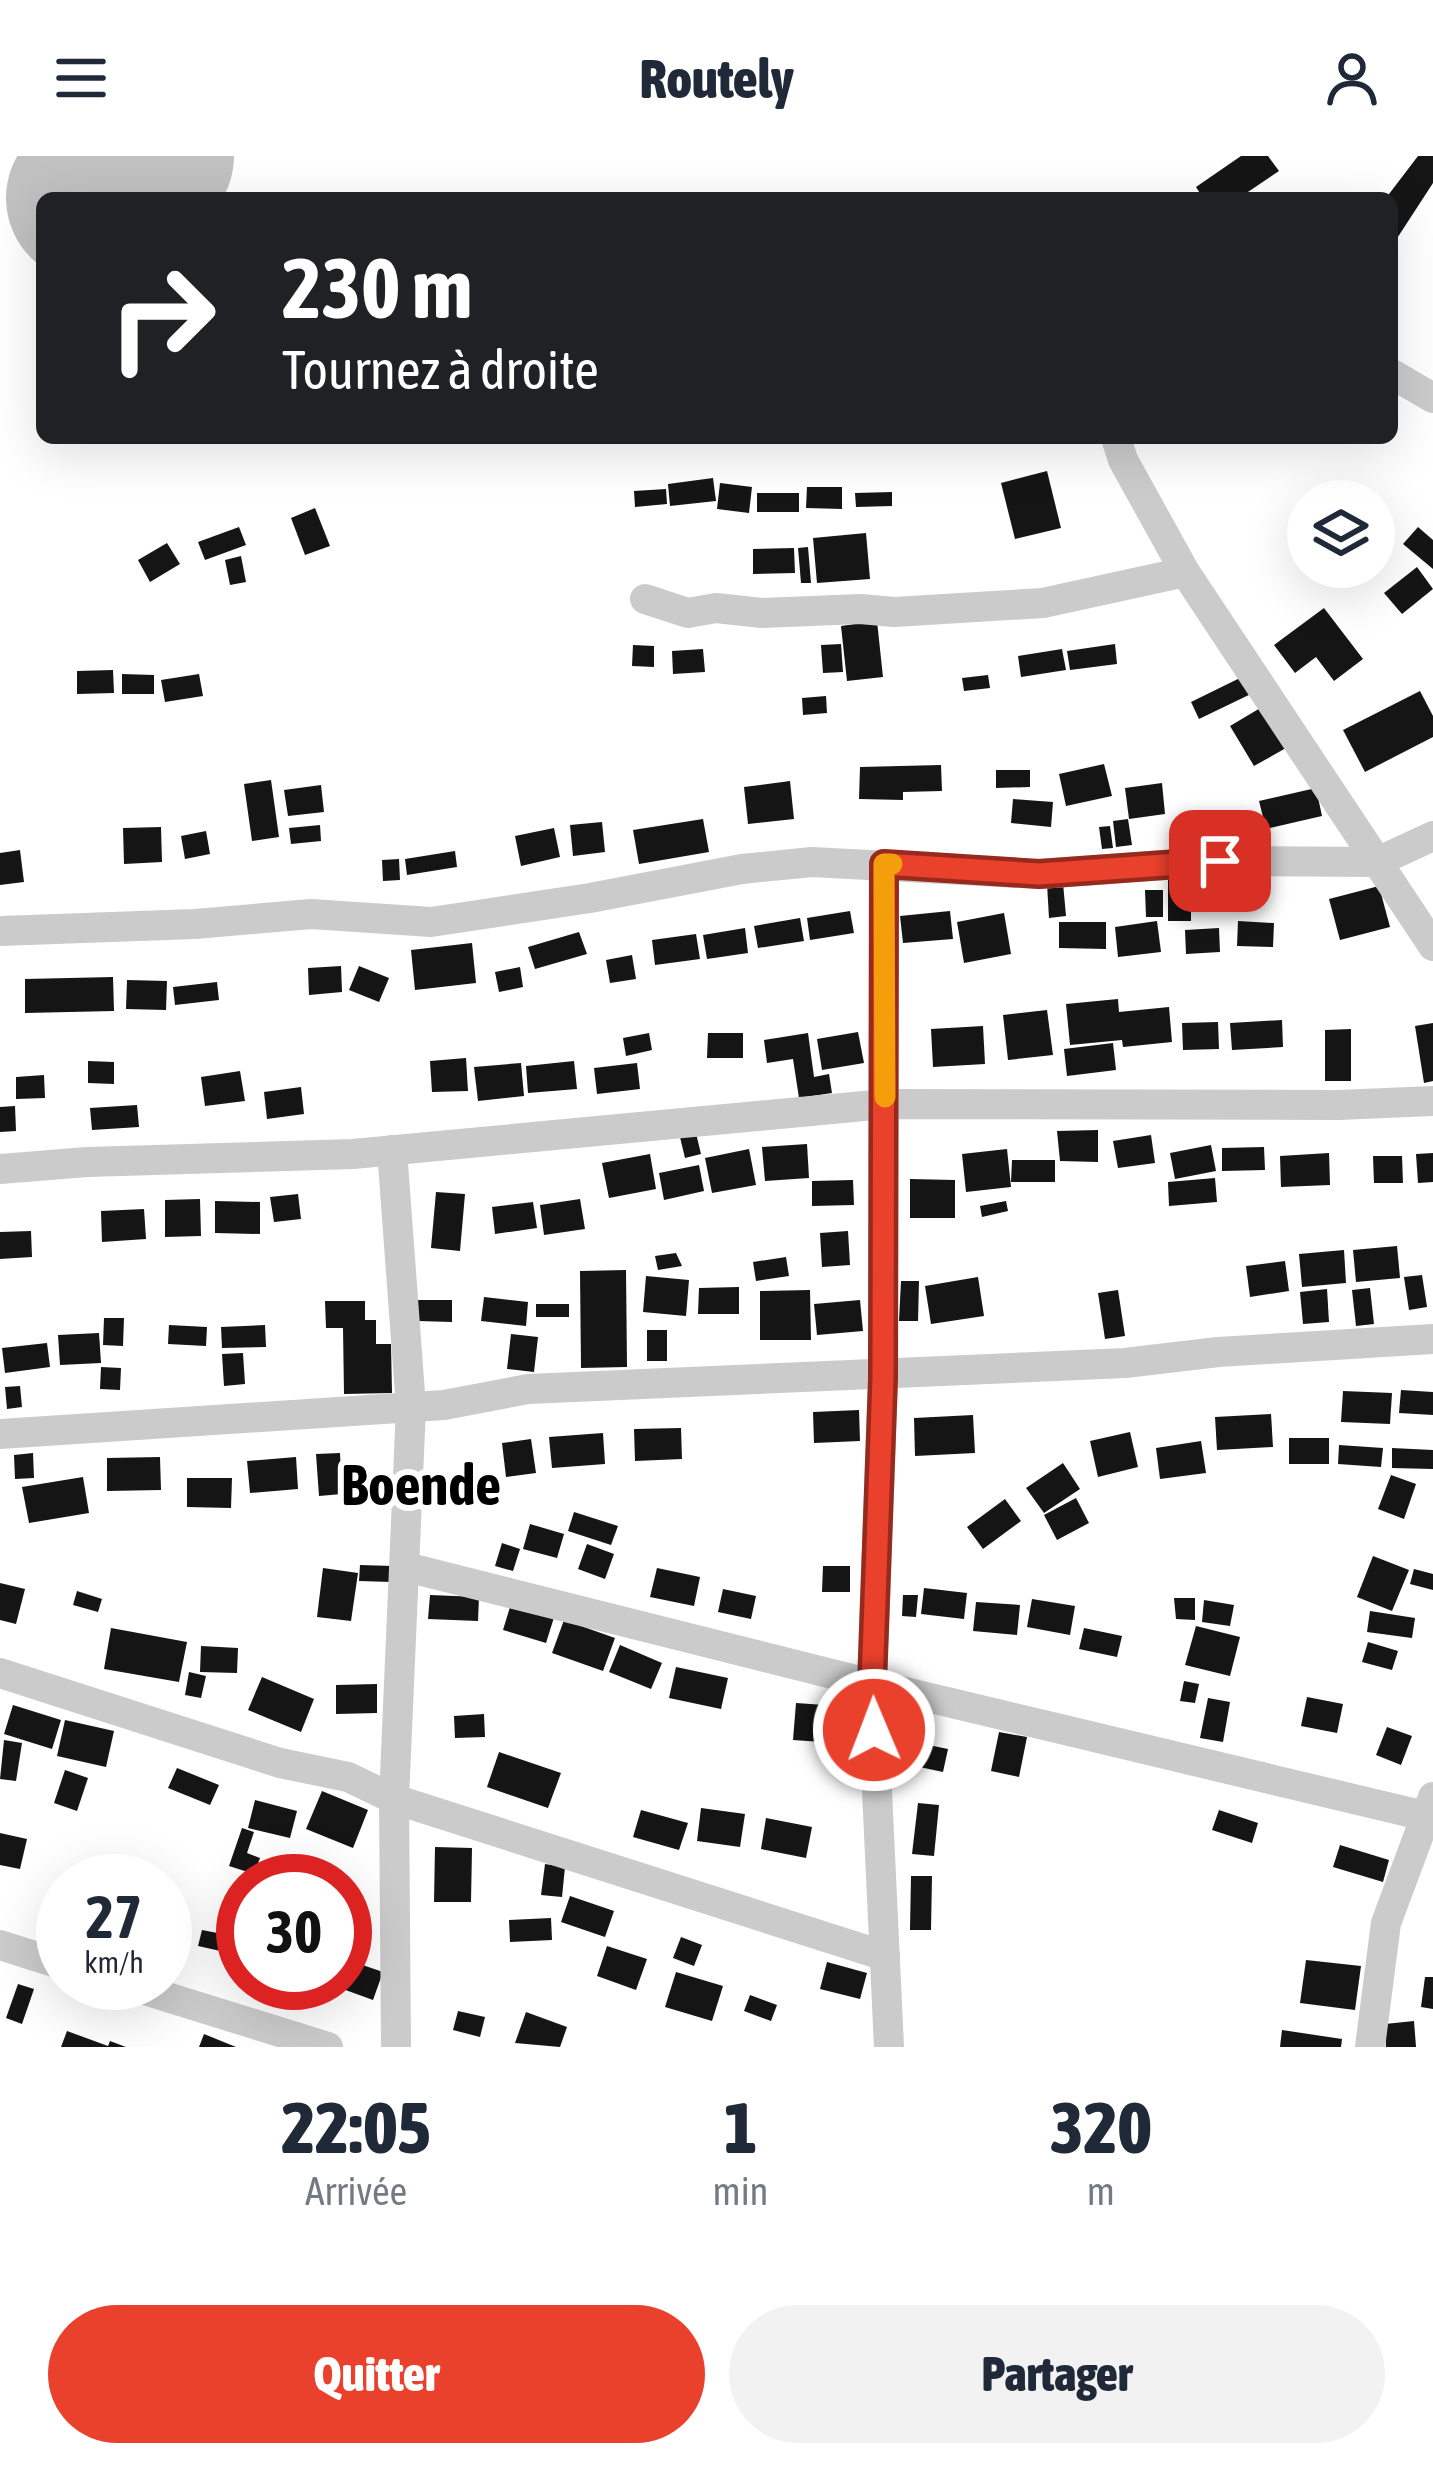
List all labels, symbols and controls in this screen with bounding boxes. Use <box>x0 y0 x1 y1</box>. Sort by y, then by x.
icon: menu <box>48 45 114 111</box>
icon: person <box>1319 45 1385 111</box>
text: Routely <box>639 48 794 109</box>
icon: right <box>84 240 240 396</box>
text: 230 m <box>282 240 472 336</box>
text: Tournez à droite <box>282 339 599 400</box>
map controls <box>1287 480 1395 588</box>
button: layers <box>1287 480 1395 588</box>
pin <box>1169 810 1271 912</box>
icon: arrive <box>1187 828 1253 894</box>
district label: Boende <box>341 1452 501 1517</box>
position arrow <box>811 1667 937 1793</box>
speed limit sign: 30 <box>216 1854 372 2010</box>
text: 27 <box>86 1882 142 1951</box>
text: km/h <box>84 1945 144 1979</box>
text: 22:05 <box>281 2086 431 2168</box>
text: 1 <box>724 2086 757 2168</box>
text: 320 <box>1050 2086 1152 2168</box>
text: Arrivée <box>305 2169 407 2213</box>
text: min <box>713 2169 769 2213</box>
text: m <box>1087 2169 1115 2213</box>
button: Quitter <box>48 2305 705 2443</box>
button: Partager <box>729 2305 1385 2443</box>

